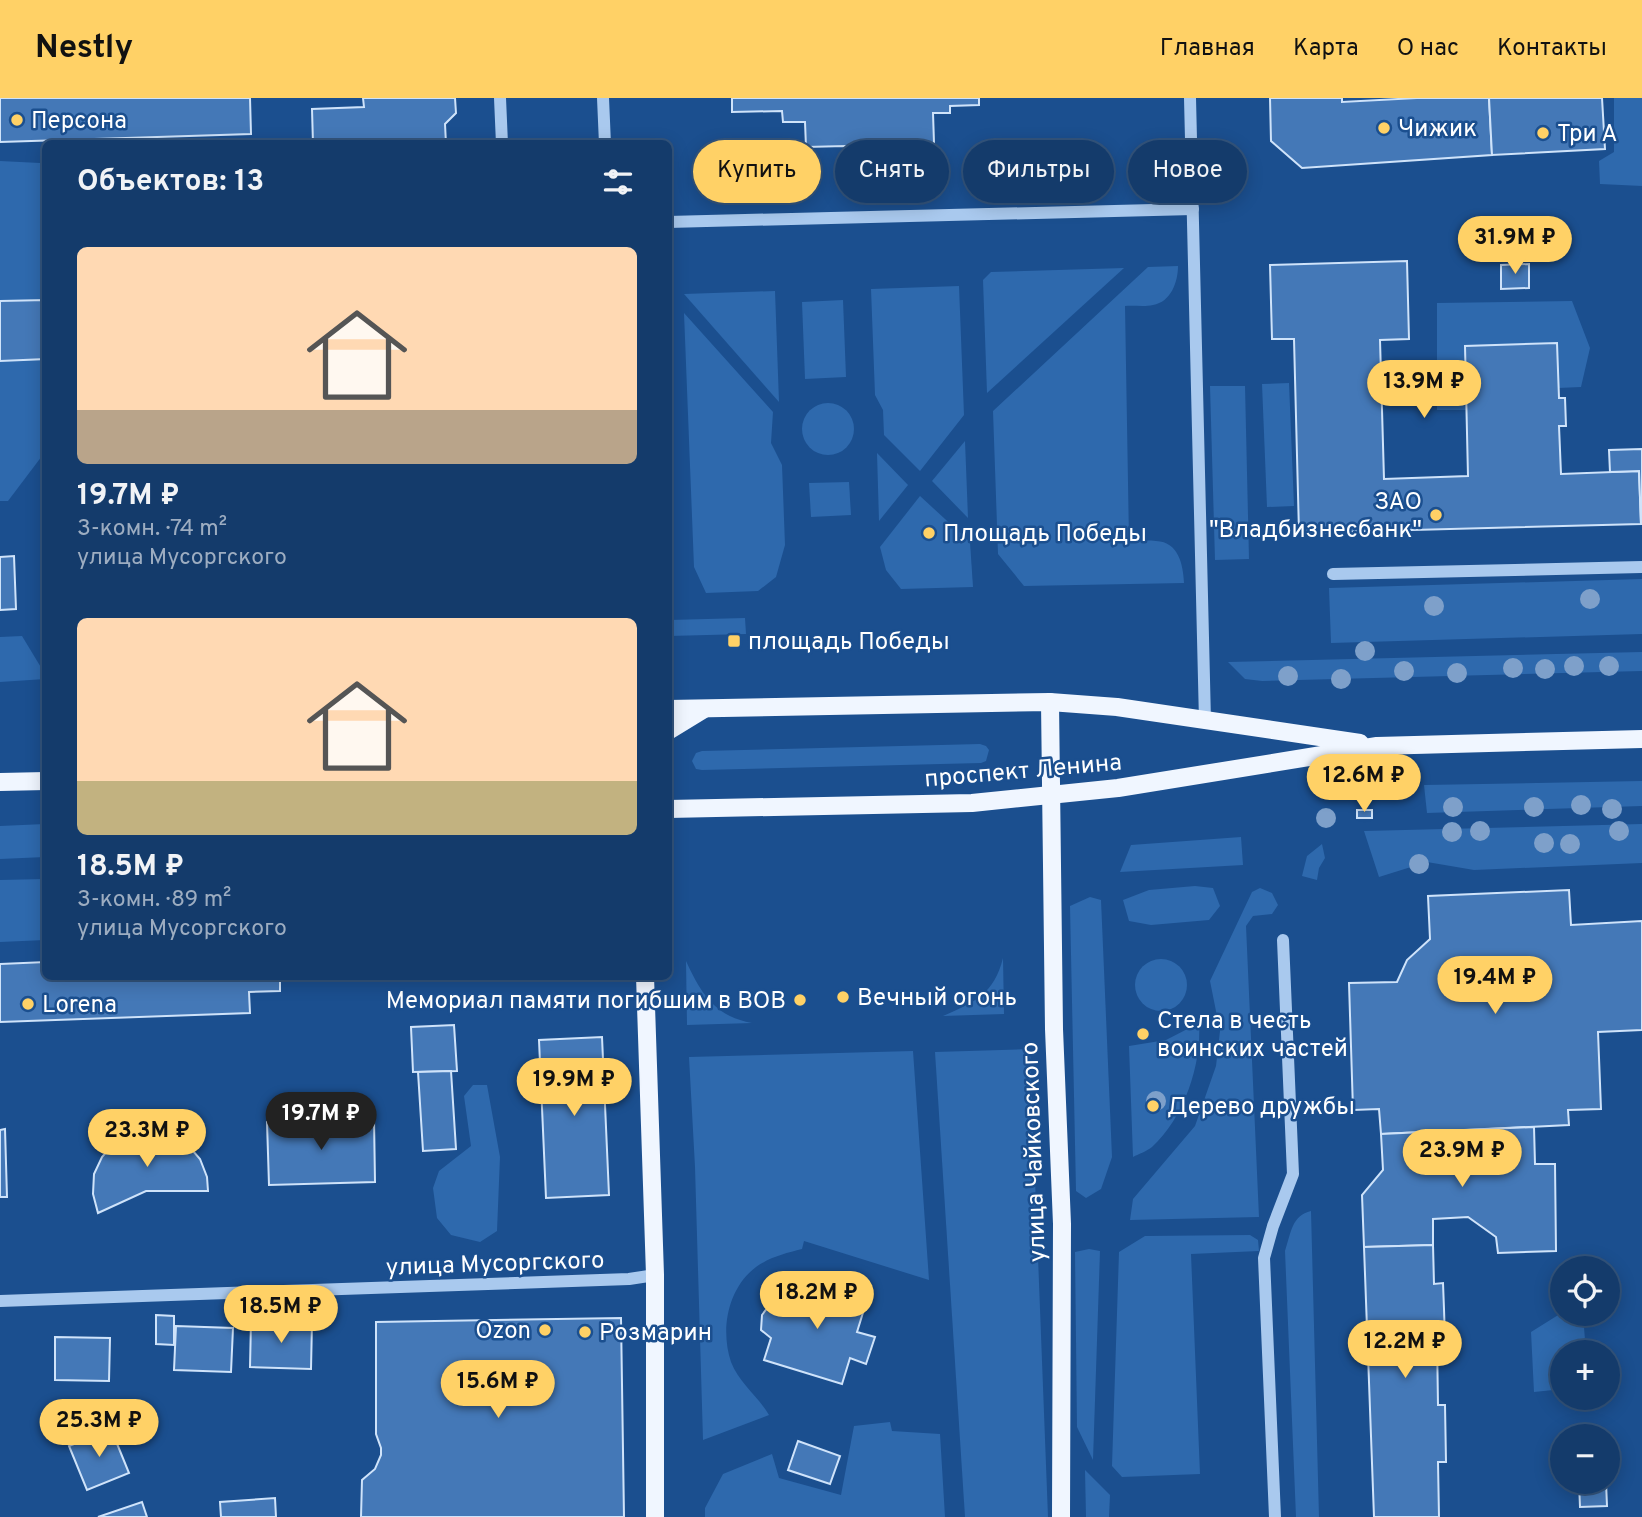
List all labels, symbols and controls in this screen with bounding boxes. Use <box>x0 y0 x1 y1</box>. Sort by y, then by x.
text: Nestly <box>35 28 133 70</box>
text: Главная <box>1160 34 1255 64</box>
text: Карта <box>1293 34 1359 64</box>
text: О нас <box>1397 34 1459 64</box>
text: Контакты <box>1497 34 1607 64</box>
place label: Персона <box>31 107 127 137</box>
marker: Персона <box>9 112 25 128</box>
place label: Чижик <box>1398 115 1477 145</box>
marker: Чижик <box>1376 120 1392 136</box>
place label: Три А <box>1557 120 1618 150</box>
marker: Три А <box>1535 125 1551 141</box>
chip: Купить <box>693 140 821 203</box>
chip: Снять <box>835 140 949 203</box>
chip: Фильтры <box>963 140 1114 203</box>
chip: Новое <box>1128 140 1247 203</box>
icon: filters <box>599 163 637 201</box>
text: Объектов: 13 <box>77 164 264 201</box>
pin: 31.9M ₽ <box>1450 216 1580 276</box>
text: 31.9M ₽ <box>1474 224 1556 253</box>
icon: home <box>294 292 420 418</box>
pin: 13.9M ₽ <box>1359 360 1489 420</box>
text: 13.9M ₽ <box>1383 368 1465 397</box>
text: 19.7M ₽ <box>77 478 180 515</box>
place label: ЗАО "Владбизнесбанк" <box>1209 488 1422 546</box>
marker: ЗАО "Владбизнесбанк" <box>1428 507 1444 523</box>
text: 3-комн. · 74 m² <box>77 515 227 544</box>
place label: Площадь Победы <box>943 520 1147 550</box>
marker: Площадь Победы <box>921 525 937 541</box>
text: улица Мусоргского <box>77 544 287 573</box>
place label: площадь Победы <box>748 628 950 658</box>
marker: площадь Победы <box>726 633 742 649</box>
icon: home <box>294 663 420 789</box>
street label: проспект Ленина <box>923 748 1123 796</box>
pin: 12.6M ₽ <box>1299 754 1429 814</box>
text: 12.6M ₽ <box>1323 762 1405 791</box>
text: 18.5M ₽ <box>77 849 184 886</box>
text: 3-комн. · 89 m² <box>77 886 231 915</box>
text: улица Мусоргского <box>77 915 287 944</box>
pin: 19.4M ₽ <box>1430 956 1560 1016</box>
text: 19.4M ₽ <box>1453 964 1537 993</box>
place label: Вечный огонь <box>857 984 1017 1014</box>
place label: Мемориал памяти погибшим в ВОВ <box>386 987 786 1017</box>
marker: Вечный огонь <box>835 989 851 1005</box>
place label: Lorena <box>42 991 117 1021</box>
marker: Мемориал памяти погибшим в ВОВ <box>792 992 808 1008</box>
marker: Lorena <box>20 996 36 1012</box>
place label: Стела в честь воинских частей <box>1157 1007 1348 1065</box>
marker: Стела в честь воинских частей <box>1135 1026 1151 1042</box>
street label: улица Чайковского <box>1016 1041 1054 1263</box>
pin: 19.9M ₽ <box>509 1058 639 1118</box>
text: 19.9M ₽ <box>533 1066 615 1095</box>
pin: 19.7M ₽ <box>256 1093 386 1152</box>
place label: Дерево дружбы <box>1167 1093 1355 1123</box>
marker: Дерево дружбы <box>1145 1098 1161 1114</box>
text: 19.7M ₽ <box>282 1100 360 1129</box>
pin: 23.3M ₽ <box>82 1110 212 1169</box>
text: 23.3M ₽ <box>104 1117 190 1146</box>
pin: 23.9M ₽ <box>1397 1130 1527 1189</box>
text: 23.9M ₽ <box>1419 1137 1505 1166</box>
street label: улица Мусоргского <box>385 1246 605 1284</box>
map controls <box>1550 1256 1620 1494</box>
button: locate <box>1550 1256 1620 1326</box>
pin: 18.2M ₽ <box>752 1272 882 1331</box>
text: 18.2M ₽ <box>776 1279 858 1308</box>
pin: 18.5M ₽ <box>216 1286 346 1345</box>
text: 18.5M ₽ <box>240 1293 322 1322</box>
place label: Ozon <box>475 1317 531 1347</box>
place label: Розмарин <box>599 1319 712 1349</box>
pin: 12.2M ₽ <box>1340 1320 1470 1380</box>
marker: Ozon <box>537 1322 553 1338</box>
marker: Розмарин <box>577 1324 593 1340</box>
text: 12.2M ₽ <box>1364 1328 1446 1357</box>
button: + <box>1550 1340 1620 1410</box>
pin: 15.6M ₽ <box>433 1360 563 1420</box>
text: 15.6M ₽ <box>457 1368 539 1397</box>
pin: 25.3M ₽ <box>34 1400 164 1459</box>
text: 25.3M ₽ <box>56 1407 142 1436</box>
button: − <box>1550 1424 1620 1494</box>

